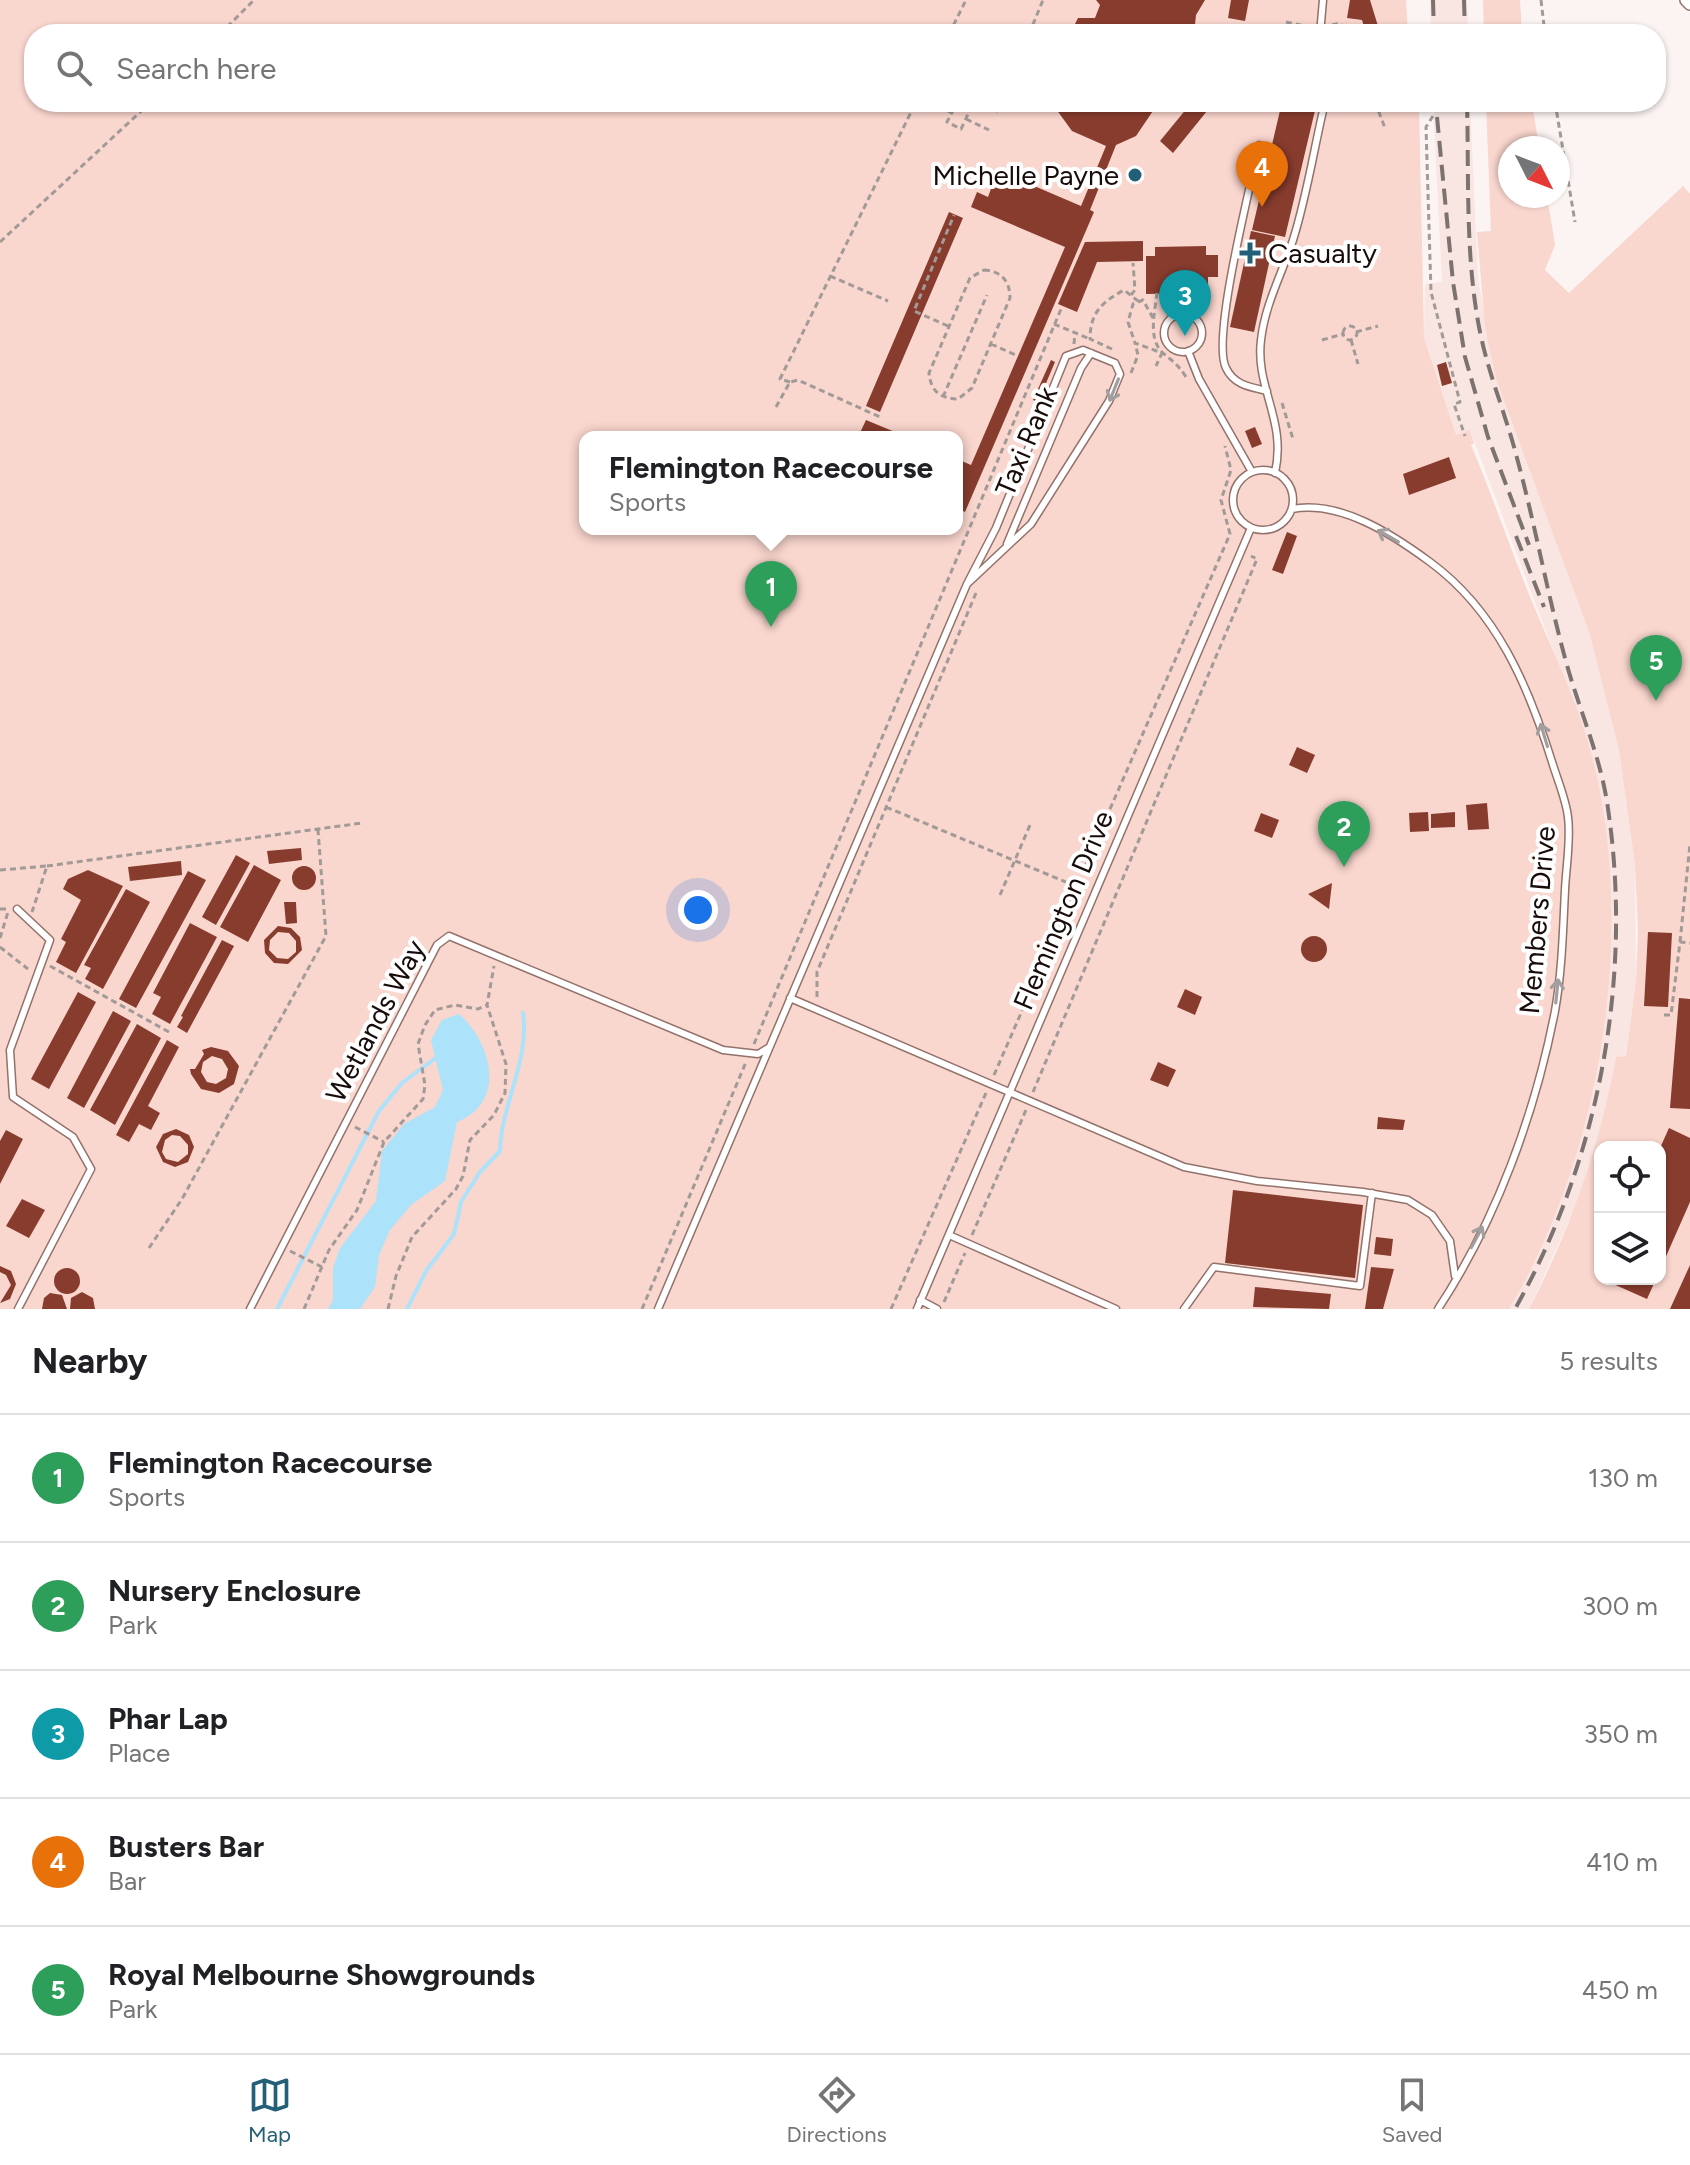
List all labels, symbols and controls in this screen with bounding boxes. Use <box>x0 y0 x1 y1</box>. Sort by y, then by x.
search box <box>24 24 1666 112</box>
icon: search <box>52 46 96 90</box>
text: Search here <box>116 50 276 87</box>
north arrow <box>1498 136 1570 208</box>
pin: 4 <box>1236 141 1288 207</box>
place label: Michelle Payne <box>933 158 1119 192</box>
marker: Michelle Payne <box>1126 166 1144 184</box>
place label: Casualty <box>1268 236 1377 270</box>
marker: Casualty <box>1239 242 1261 264</box>
pin: 3 <box>1159 270 1211 336</box>
one-way arrow <box>1105 377 1120 402</box>
street label: Taxi Rank <box>988 381 1064 501</box>
popup <box>579 431 963 535</box>
text: Flemington Racecourse <box>609 449 933 486</box>
text: Sports <box>609 486 686 518</box>
one-way arrow <box>1377 528 1400 544</box>
pin: 1 <box>745 561 797 627</box>
pin: 5 <box>1630 635 1682 701</box>
one-way arrow <box>1536 722 1551 748</box>
pin: 2 <box>1318 801 1370 867</box>
street label: Flemington Drive <box>1006 805 1120 1015</box>
street label: Members Drive <box>1512 825 1562 1015</box>
your location <box>678 890 718 930</box>
street label: Wetlands Way <box>318 934 432 1108</box>
one-way arrow <box>1549 978 1564 1005</box>
map controls <box>1594 1141 1666 1285</box>
button: locate <box>1594 1141 1666 1213</box>
button: layers <box>1594 1213 1666 1285</box>
one-way arrow <box>1470 1225 1486 1249</box>
text: Nearby <box>32 1341 147 1382</box>
text: 5 results <box>1559 1345 1658 1377</box>
text: Flemington Racecourse <box>108 1444 432 1481</box>
text: 1 <box>53 1462 63 1494</box>
text: 130 m <box>1588 1462 1658 1494</box>
text: Sports <box>108 1481 185 1513</box>
text: Nursery Enclosure <box>108 1572 361 1609</box>
text: 2 <box>50 1590 66 1622</box>
text: 300 m <box>1582 1590 1658 1622</box>
text: Park <box>108 1609 157 1641</box>
text: Phar Lap <box>108 1700 228 1737</box>
text: 3 <box>51 1718 65 1750</box>
text: 350 m <box>1584 1718 1658 1750</box>
text: Place <box>108 1737 170 1769</box>
text: Busters Bar <box>108 1828 264 1865</box>
text: 4 <box>50 1846 66 1878</box>
text: 410 m <box>1586 1846 1658 1878</box>
text: Bar <box>108 1865 146 1897</box>
text: Royal Melbourne Showgrounds <box>108 1956 535 1993</box>
text: 5 <box>50 1974 66 2006</box>
text: 450 m <box>1582 1974 1658 2006</box>
text: Park <box>108 1993 157 2025</box>
tab: Map <box>248 2073 292 2148</box>
tab: Directions <box>787 2073 887 2148</box>
tab: Saved <box>1382 2073 1442 2148</box>

